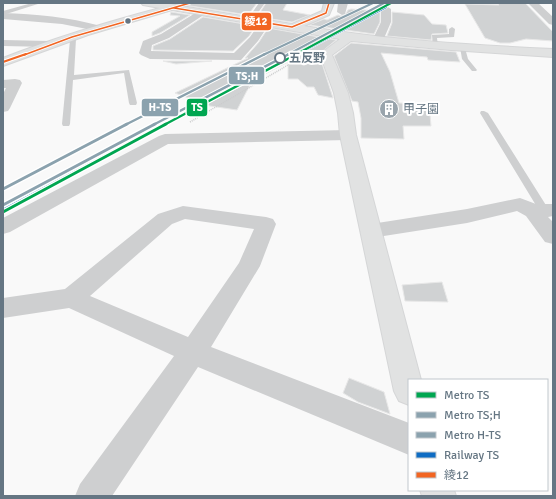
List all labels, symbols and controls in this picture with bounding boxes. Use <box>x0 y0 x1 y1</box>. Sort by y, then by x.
line badge: 綾12 <box>241 12 272 31</box>
text: 綾12 <box>245 15 267 28</box>
unlabelled marker <box>123 16 133 26</box>
place label: 五反野 <box>289 51 325 66</box>
marker: 五反野 <box>274 52 286 64</box>
line badge: TS;H <box>228 66 265 85</box>
text: TS;H <box>236 70 258 83</box>
line badge: H-TS <box>141 98 179 117</box>
line badge: TS <box>186 98 208 117</box>
building icon: 甲子園 <box>378 98 400 120</box>
text: H-TS <box>149 101 171 114</box>
text: TS <box>191 101 203 114</box>
place label: 甲子園 <box>403 102 439 117</box>
legend <box>408 379 548 491</box>
text: Metro TS <box>444 388 490 403</box>
text: Metro TS;H <box>444 408 501 423</box>
text: Metro H-TS <box>444 428 502 443</box>
text: Railway TS <box>444 448 500 463</box>
text: 綾12 <box>444 468 469 483</box>

